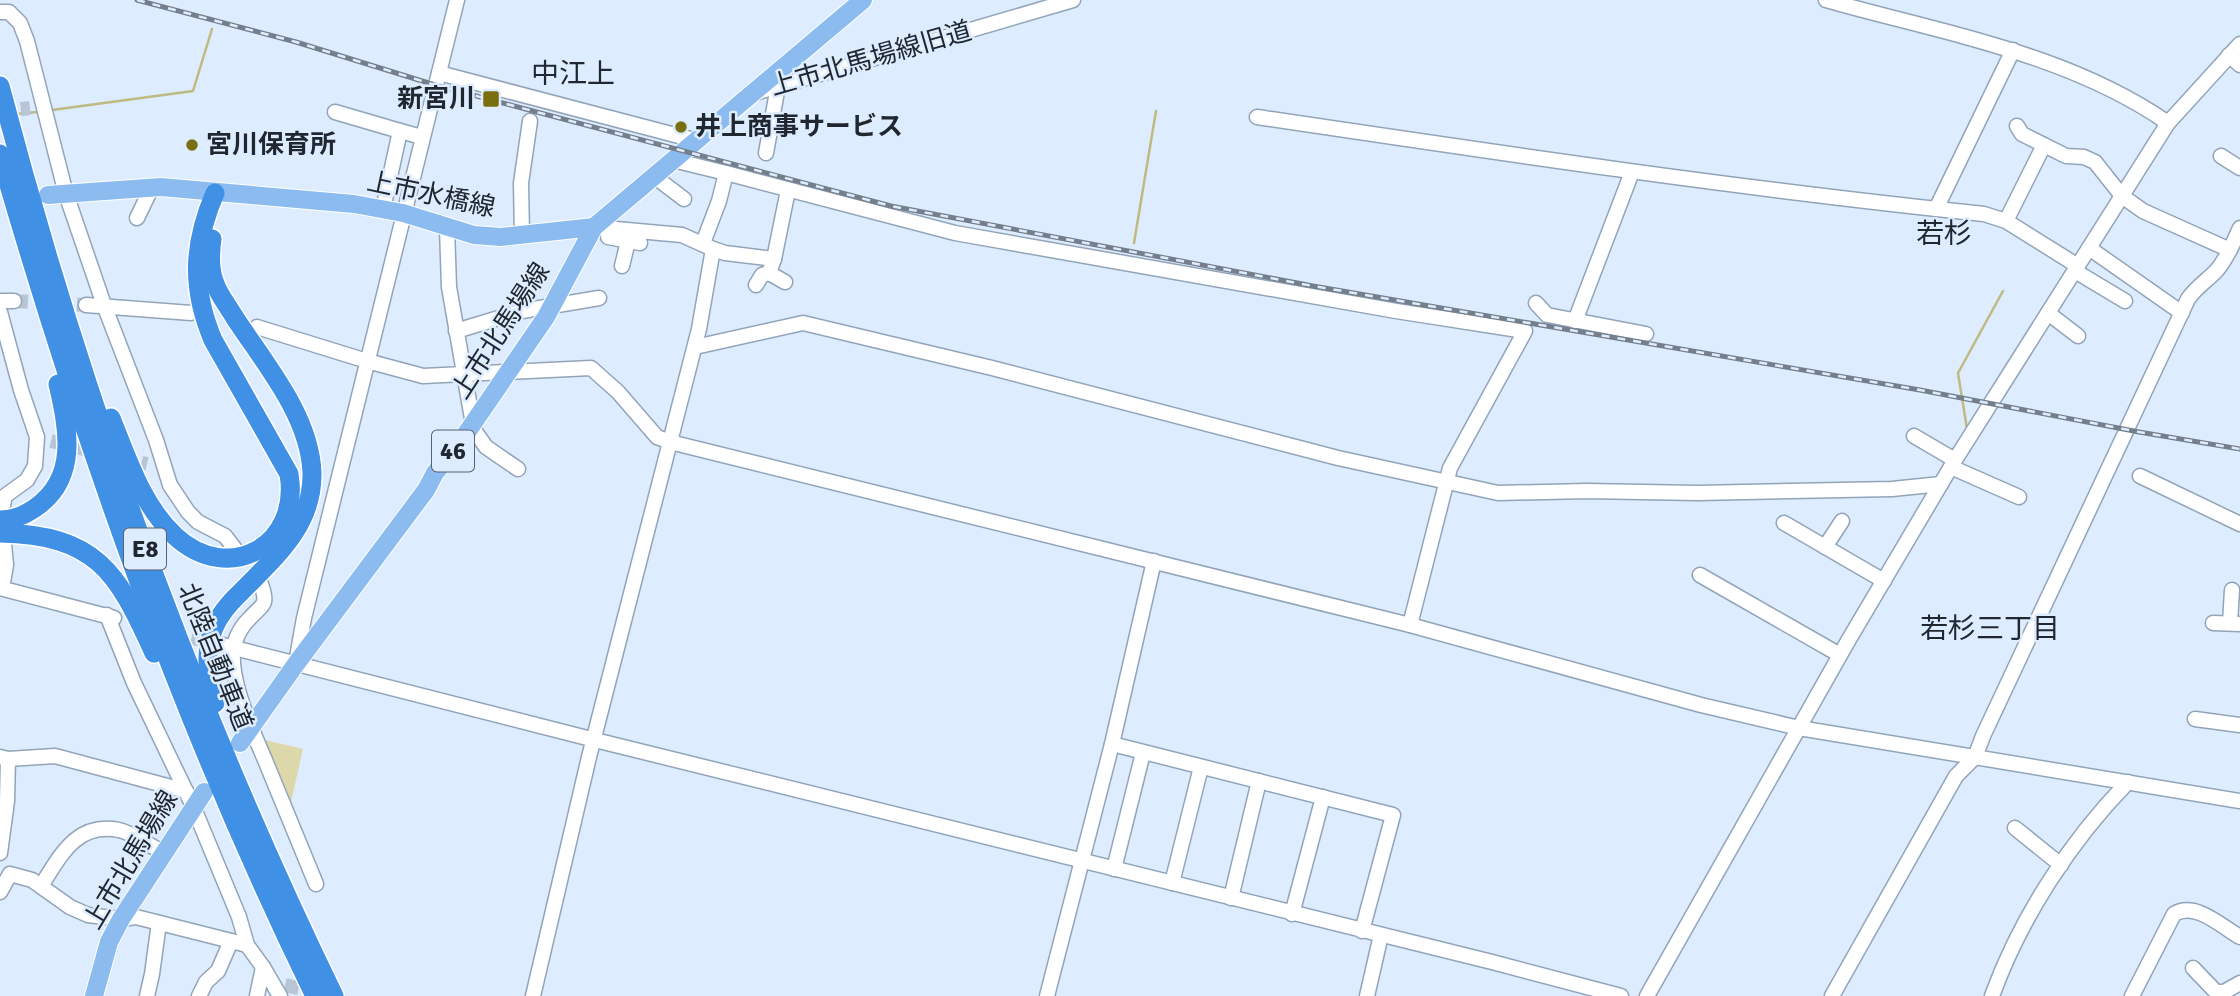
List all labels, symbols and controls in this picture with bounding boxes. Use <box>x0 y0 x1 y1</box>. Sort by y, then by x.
street label: 上市北馬場線旧道 <box>767 15 975 103</box>
district label: 中江上 <box>531 57 615 91</box>
place label: 新宮川 <box>397 83 475 115</box>
marker: 新宮川 <box>481 89 501 109</box>
place label: 井上商事サービス <box>695 111 903 143</box>
marker: 井上商事サービス <box>673 119 689 135</box>
place label: 宮川保育所 <box>206 129 336 161</box>
marker: 宮川保育所 <box>184 137 200 153</box>
street label: 上市水橋線 <box>364 166 498 224</box>
district label: 若杉 <box>1916 217 1972 251</box>
street label: 上市北馬場線 <box>445 257 557 405</box>
road number: 46 <box>432 430 474 472</box>
road number: E8 <box>124 528 166 570</box>
street label: 北陸自動車道 <box>171 579 259 735</box>
district label: 若杉三丁目 <box>1920 612 2060 646</box>
street label: 上市北馬場線 <box>77 785 185 935</box>

